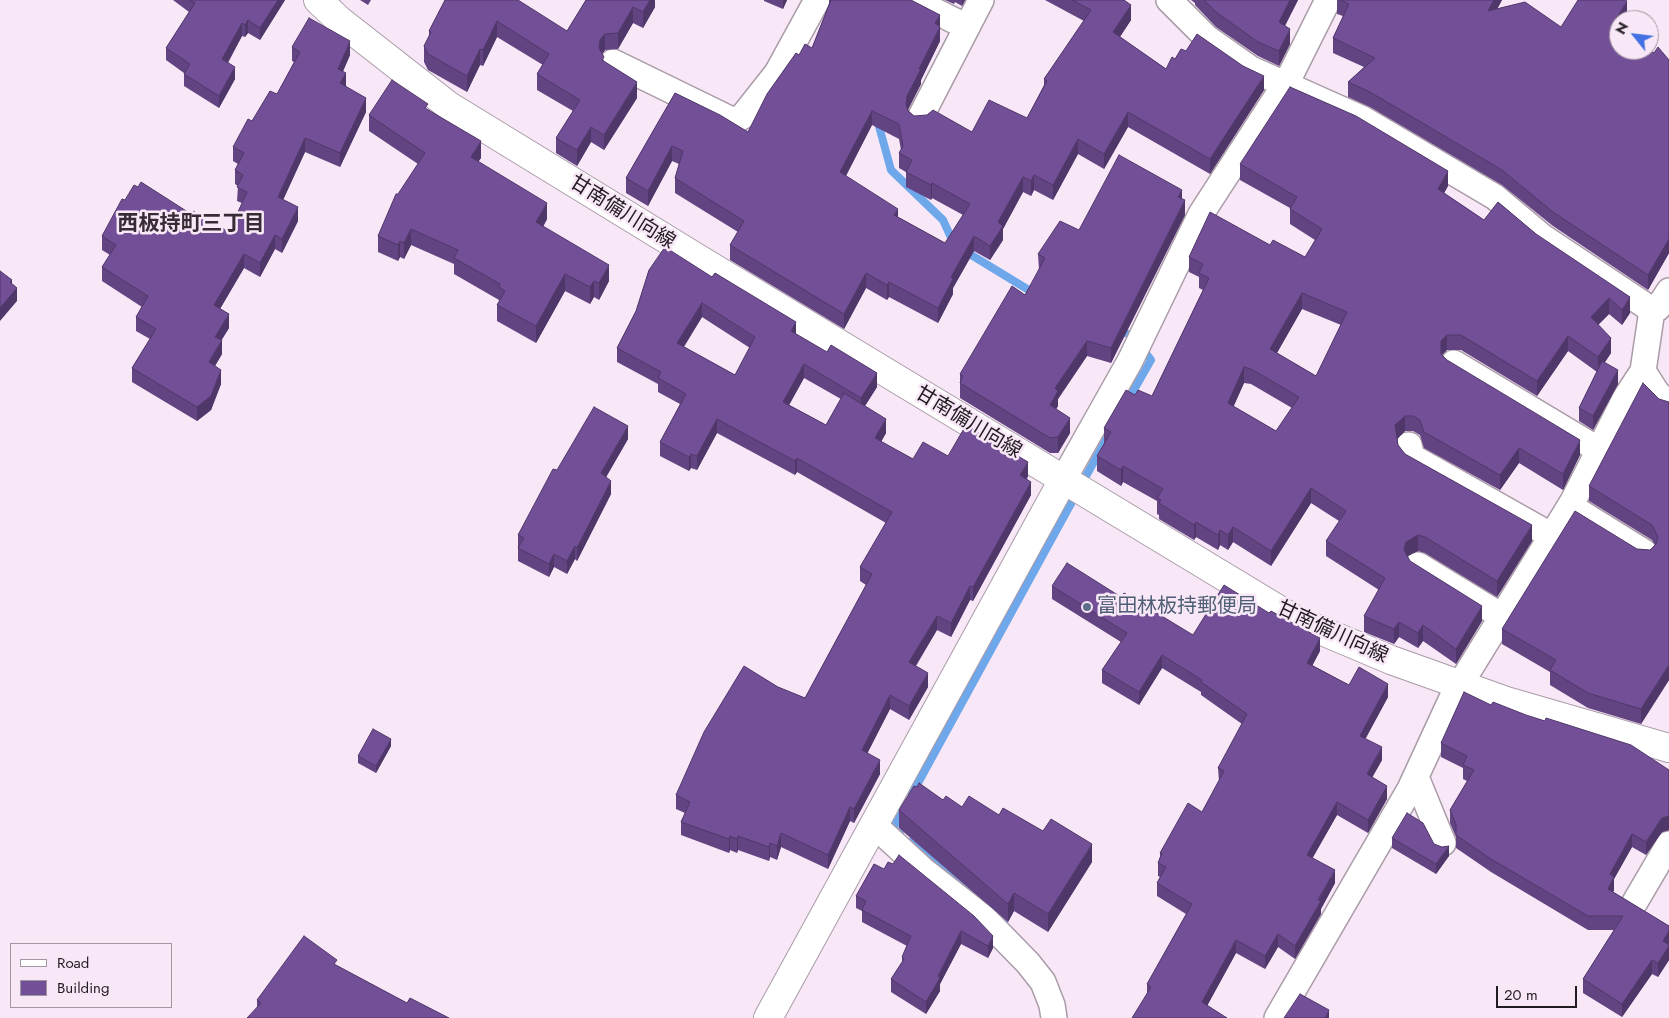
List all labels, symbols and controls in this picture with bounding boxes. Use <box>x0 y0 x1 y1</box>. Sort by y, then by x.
north arrow <box>1609 10 1659 60</box>
text: N <box>1610 18 1633 38</box>
street label: 甘南備川向線 <box>565 171 679 255</box>
district label: 西板持町三丁目 <box>118 212 264 238</box>
street label: 甘南備川向線 <box>910 382 1026 464</box>
place label: 富田林板持郵便局 <box>1097 595 1257 619</box>
street label: 甘南備川向線 <box>1273 597 1391 669</box>
marker: 富田林板持郵便局 <box>1081 601 1093 613</box>
legend <box>10 943 172 1008</box>
text: Road <box>57 952 89 974</box>
scale bar <box>1499 976 1580 1008</box>
text: Building <box>57 977 109 999</box>
text: 20 m <box>1504 984 1538 1006</box>

